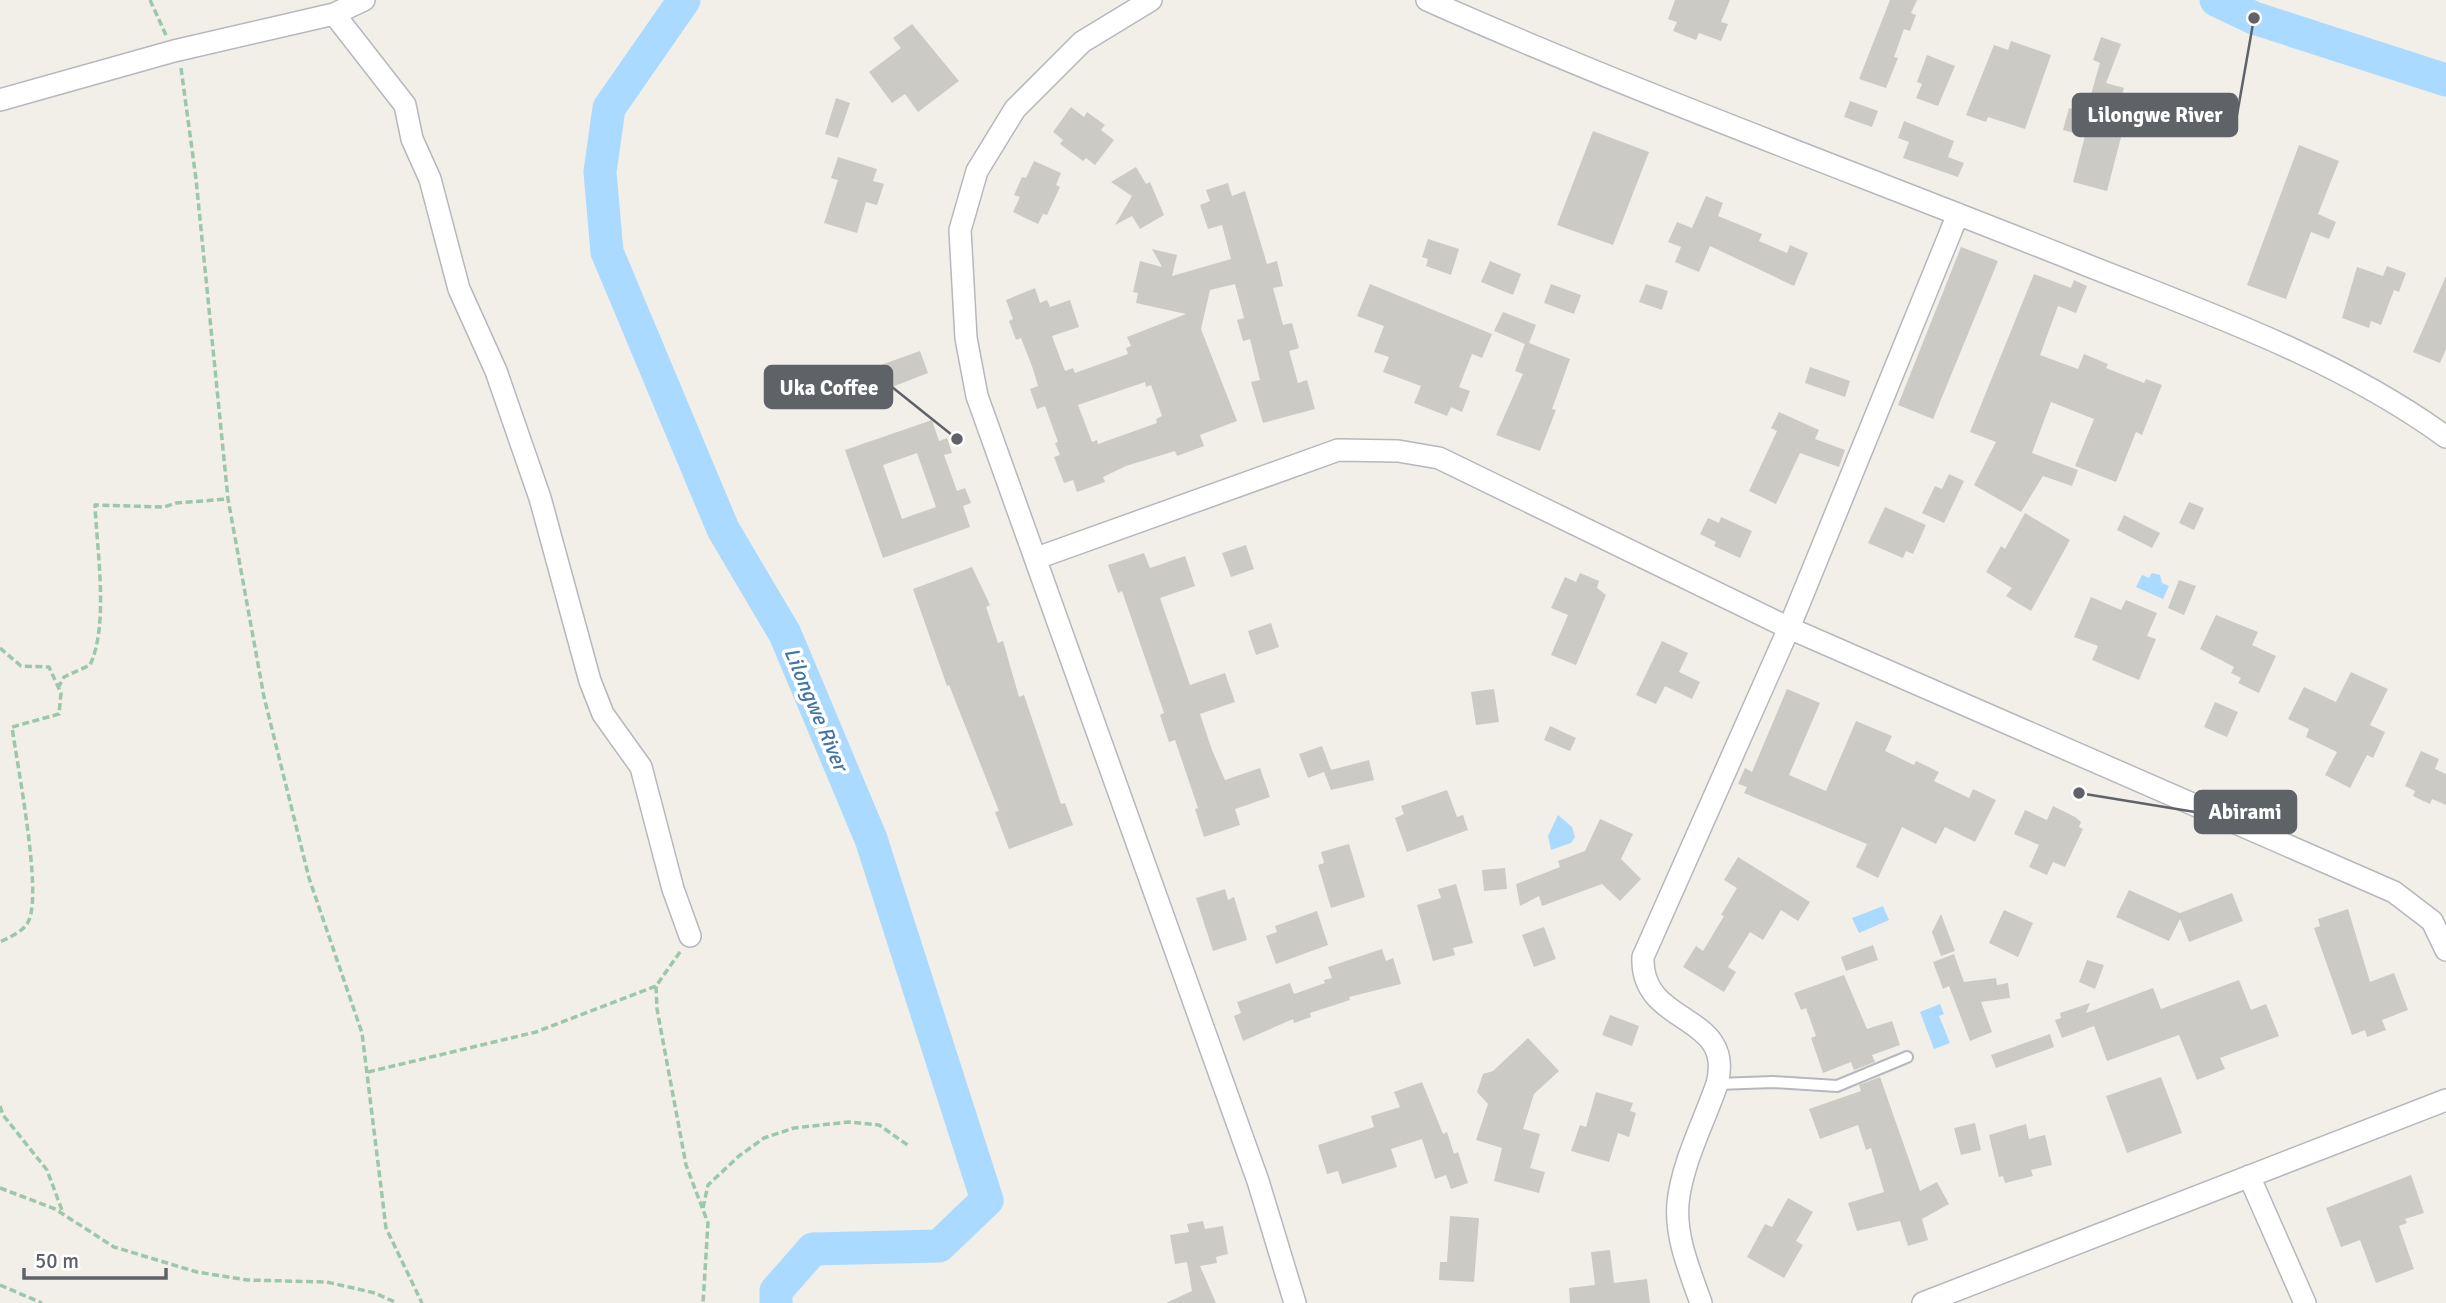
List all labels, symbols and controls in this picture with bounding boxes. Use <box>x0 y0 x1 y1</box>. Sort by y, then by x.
callout: Lilongwe River <box>2073 94 2237 136</box>
text: Lilongwe River <box>2087 102 2223 128</box>
callout: Uka Coffee <box>765 366 892 408</box>
text: Uka Coffee <box>780 375 878 401</box>
water label: Lilongwe River <box>778 643 855 778</box>
callout: Abirami <box>2195 791 2296 833</box>
text: Abirami <box>2208 799 2282 825</box>
scale bar <box>24 1236 166 1280</box>
text: 50 m <box>35 1248 79 1274</box>

